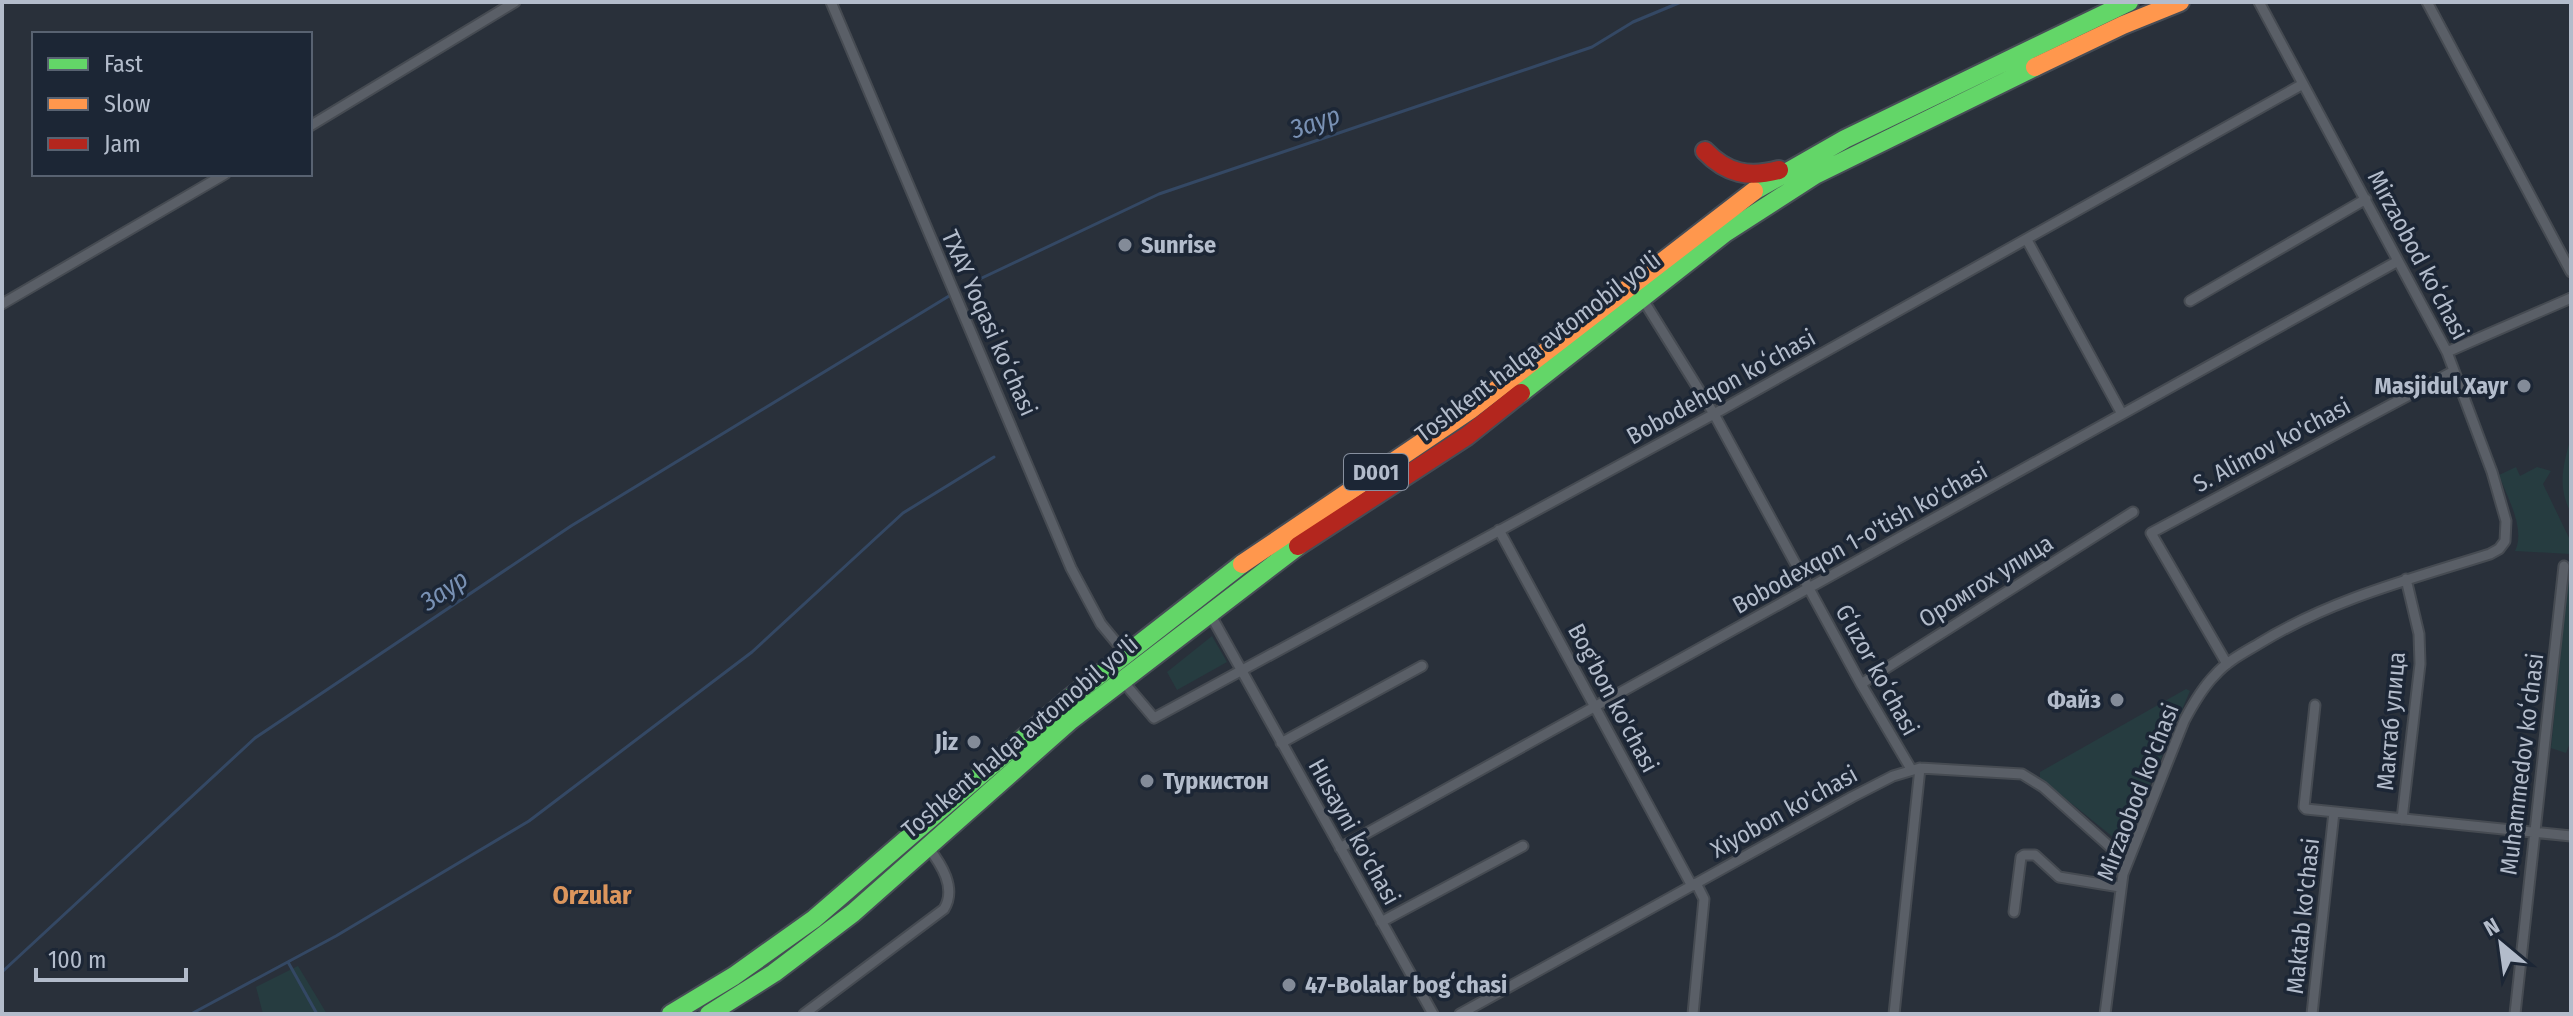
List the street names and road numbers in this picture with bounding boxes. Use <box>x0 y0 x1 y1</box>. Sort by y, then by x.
street label: Mirzaobod koʻchasi <box>2362 166 2474 344</box>
street label: TXAY Yoqasi koʻchasi <box>935 226 1043 420</box>
street label: Toshkent halqa avtomobil yo'li <box>1410 246 1666 448</box>
street label: Bobodehqon koʻchasi <box>1622 324 1820 450</box>
street label: S. Alimov ko'chasi <box>2189 392 2355 498</box>
road number: D001 <box>1344 454 1408 490</box>
street label: Bobodexqon 1-o'tish ko'chasi <box>1728 456 1992 620</box>
street label: Оромгох улица <box>1914 529 2058 633</box>
street label: Gʻuzor koʻchasi <box>1829 600 1925 740</box>
street label: Bog'bon ko'chasi <box>1562 619 1664 777</box>
street label: Toshkent halqa avtomobil yo'li <box>896 630 1144 844</box>
street label: Мактаб улица <box>2371 651 2411 791</box>
street label: Muhammedov koʻchasi <box>2494 651 2550 877</box>
street label: Mirzaobod ko'chasi <box>2091 699 2185 885</box>
street label: Husayni ko'chasi <box>1302 754 1406 910</box>
street label: Xiyobon ko'chasi <box>1706 760 1862 864</box>
street label: Maktab ko'chasi <box>2281 837 2325 995</box>

